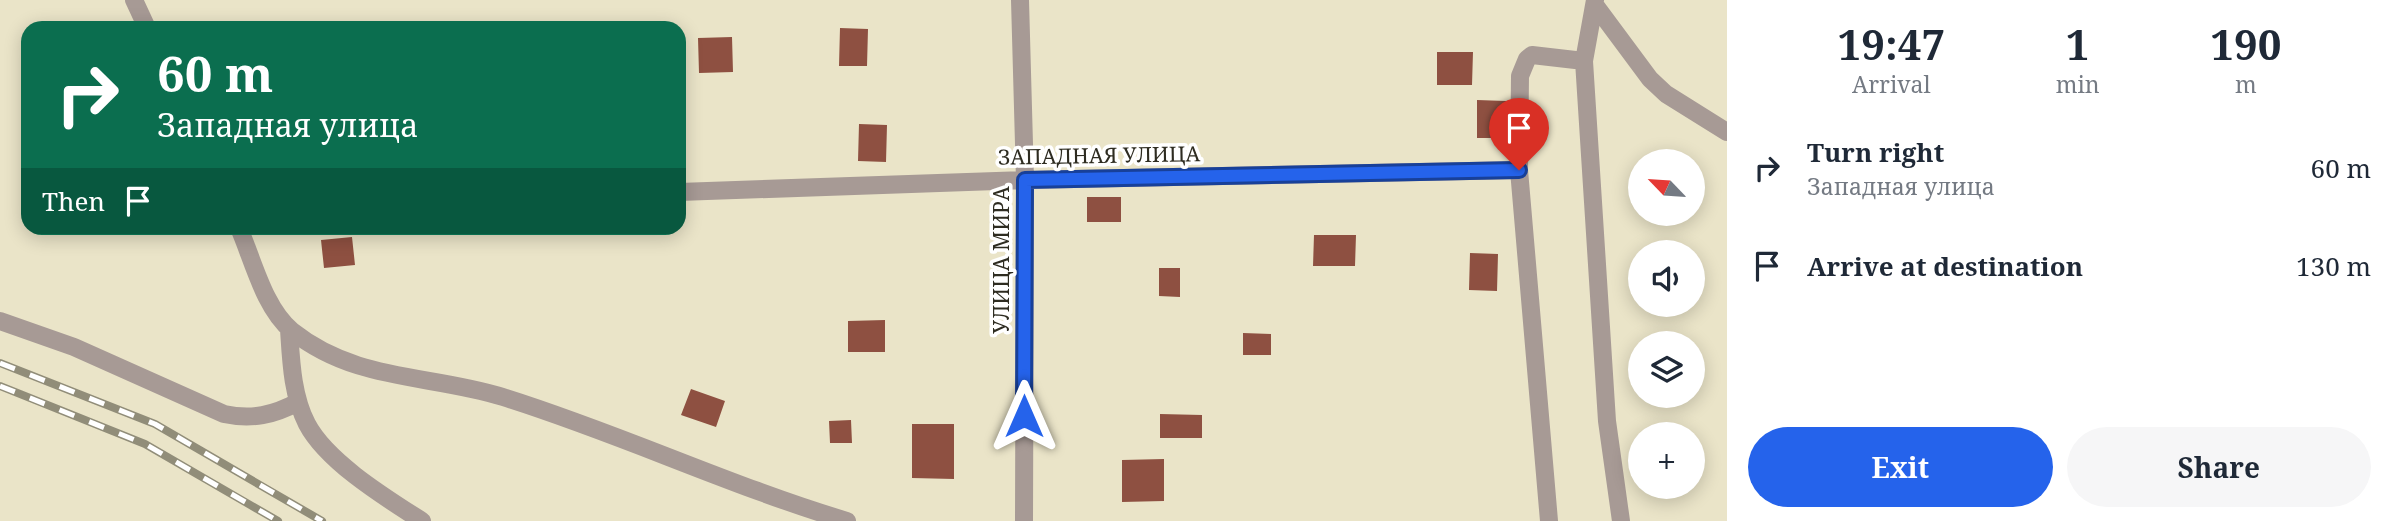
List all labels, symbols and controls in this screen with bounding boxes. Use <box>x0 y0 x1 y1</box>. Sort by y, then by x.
text: 19:47 <box>1838 15 1945 72</box>
text: 1 <box>2066 15 2090 72</box>
text: 190 <box>2210 15 2281 72</box>
text: 60 m <box>157 40 273 106</box>
icon: right <box>42 49 133 140</box>
text: Arrival <box>1852 68 1931 100</box>
text: min <box>2056 68 2100 100</box>
text: m <box>2235 68 2257 100</box>
pin <box>1489 98 1549 170</box>
text: Западная улица <box>157 103 418 146</box>
icon: arrive <box>1500 109 1538 147</box>
text: Turn right <box>1807 134 1944 170</box>
street label: ЗАПАДНАЯ УЛИЦА <box>998 139 1201 171</box>
north arrow <box>1628 149 1704 226</box>
map controls <box>1628 149 1705 499</box>
icon: right <box>1748 149 1786 187</box>
text: 60 m <box>2311 150 2371 186</box>
text: Западная улица <box>1807 170 1995 202</box>
icon: arrive <box>119 182 157 220</box>
text: Then <box>42 183 105 219</box>
street label: УЛИЦА МИРА <box>987 186 1015 334</box>
button: sound <box>1628 240 1705 317</box>
icon: arrive <box>1748 247 1786 285</box>
text: Arrive at destination <box>1807 248 2083 284</box>
text: 130 m <box>2296 248 2371 284</box>
button: layers <box>1628 331 1705 408</box>
position arrow <box>987 379 1061 453</box>
button: + <box>1628 422 1705 499</box>
button: Exit <box>1748 427 2053 507</box>
button: Share <box>2067 427 2371 507</box>

